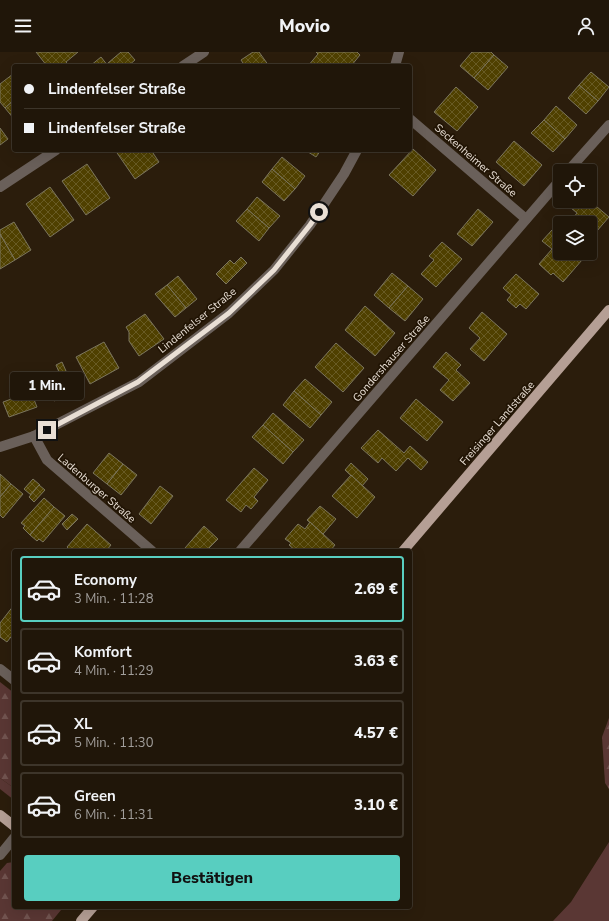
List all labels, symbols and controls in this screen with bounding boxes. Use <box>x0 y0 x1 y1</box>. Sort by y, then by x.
text: Movio <box>279 14 330 38</box>
icon: menu <box>12 15 34 37</box>
icon: person <box>575 15 597 37</box>
text: Lindenfelser Straße <box>48 79 186 99</box>
text: Lindenfelser Straße <box>48 118 186 138</box>
street label: Seckenheimer Straße <box>431 120 520 201</box>
map controls <box>553 164 597 260</box>
button: locate <box>553 164 597 208</box>
route start <box>310 203 328 221</box>
button: layers <box>553 216 597 260</box>
street label: Lindenfelser Straße <box>155 284 240 357</box>
street label: Gondershauser Straße <box>349 311 434 405</box>
callout: 1 Min. <box>10 372 84 400</box>
text: 1 Min. <box>28 377 66 395</box>
street label: Freisinger Landstraße <box>457 378 538 469</box>
route end <box>38 421 56 439</box>
street label: Ladenburger Straße <box>54 450 139 527</box>
text: Economy <box>74 570 137 590</box>
icon: car <box>26 571 62 607</box>
text: 2.69 € <box>354 579 398 599</box>
text: 3 Min. · 11:28 <box>74 590 153 608</box>
text: Komfort <box>74 642 132 662</box>
icon: car <box>26 643 62 679</box>
text: 3.63 € <box>354 651 398 671</box>
text: 4 Min. · 11:29 <box>74 662 153 680</box>
text: XL <box>74 714 93 734</box>
icon: car <box>26 715 62 751</box>
text: 4.57 € <box>354 723 398 743</box>
text: 5 Min. · 11:30 <box>74 734 153 752</box>
text: Green <box>74 786 116 806</box>
icon: car <box>26 787 62 823</box>
text: 3.10 € <box>354 795 398 815</box>
text: 6 Min. · 11:31 <box>74 806 153 824</box>
button: Bestätigen <box>24 855 400 901</box>

